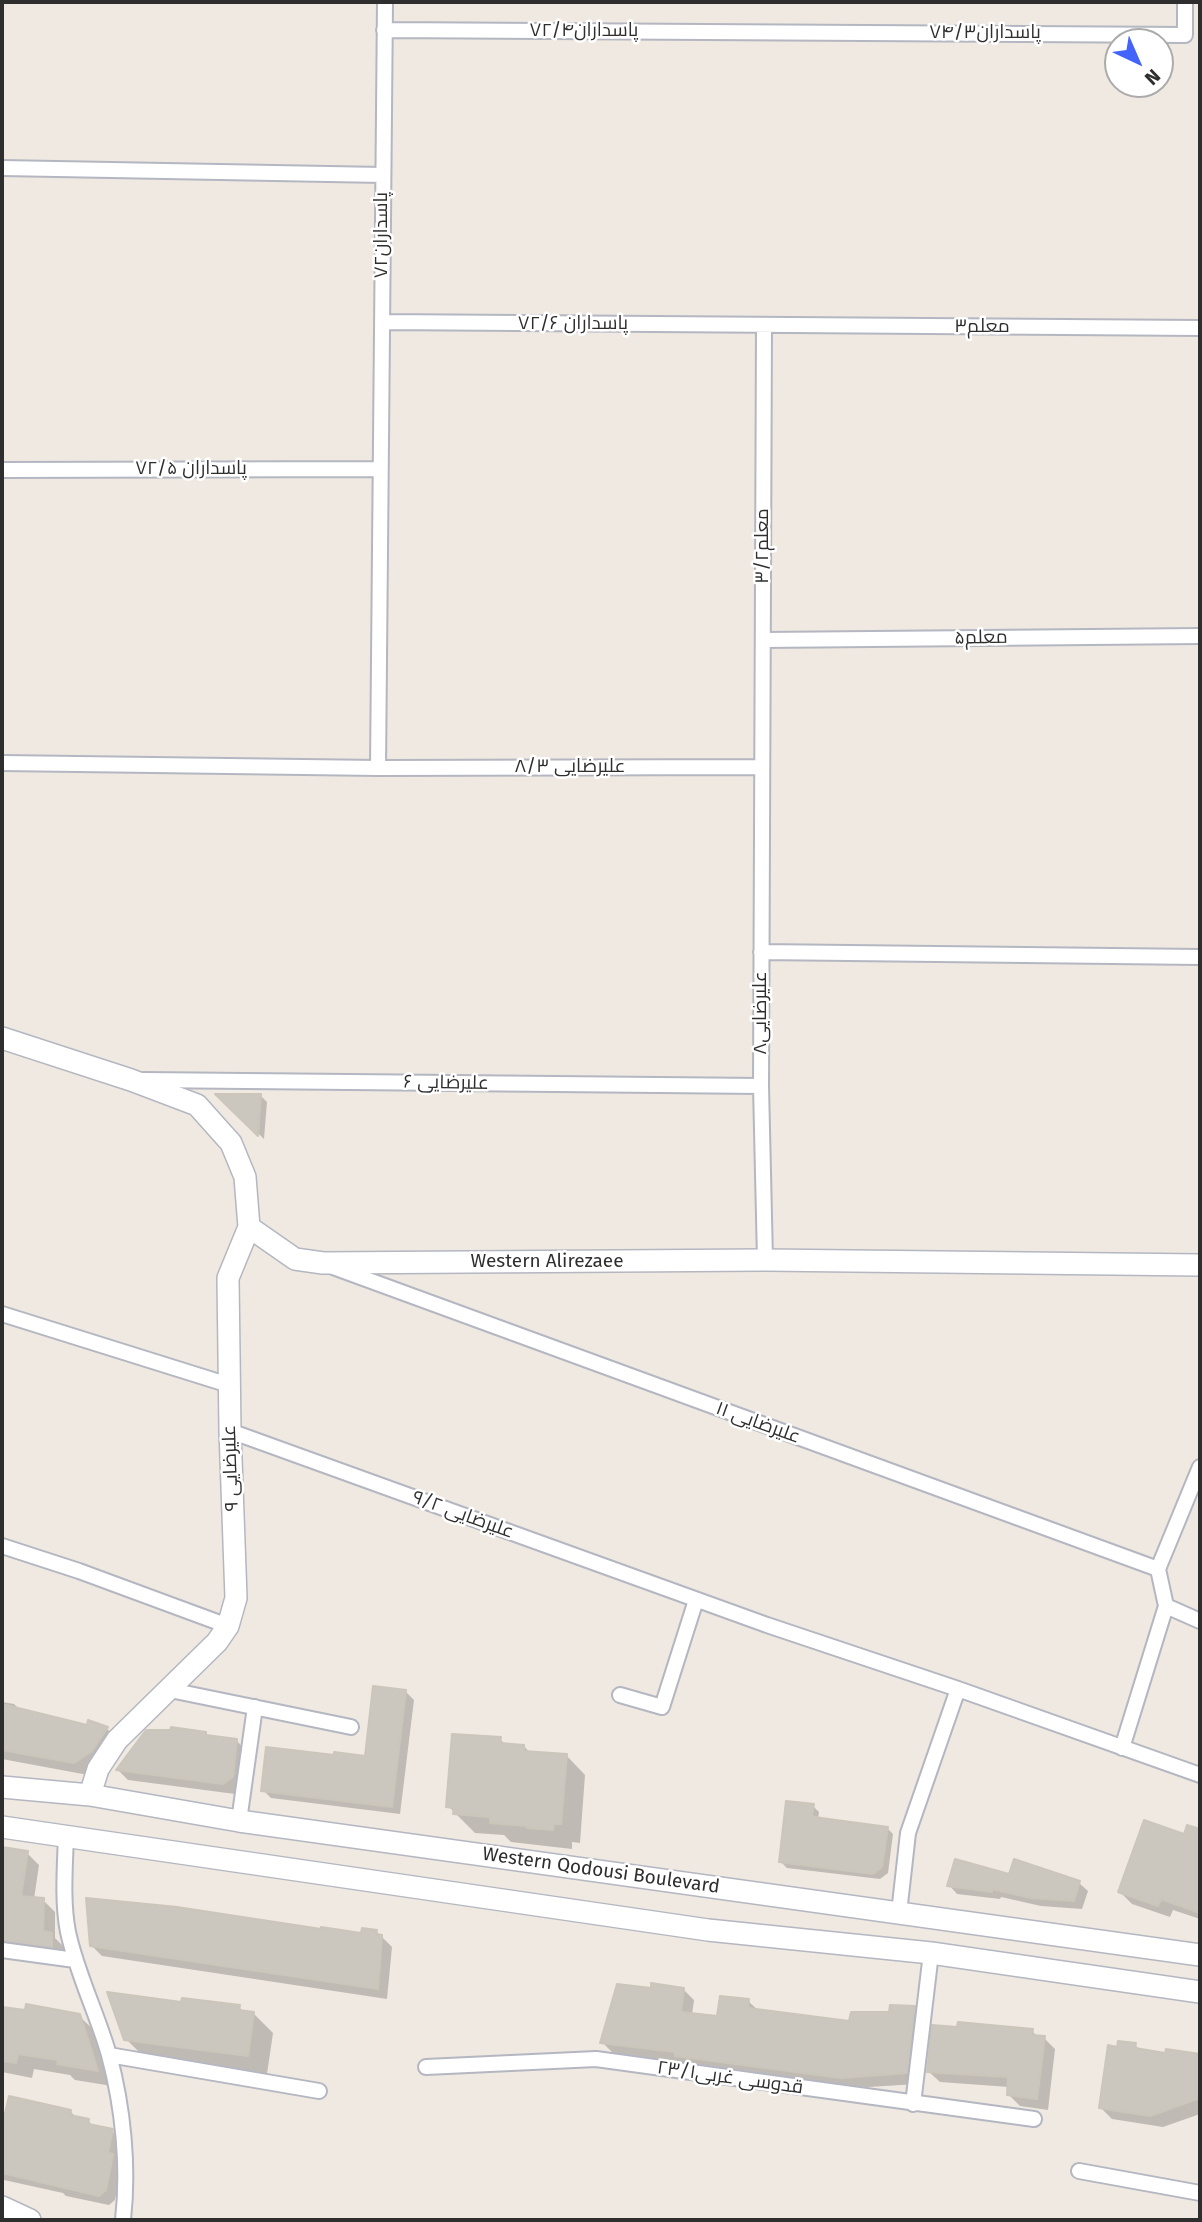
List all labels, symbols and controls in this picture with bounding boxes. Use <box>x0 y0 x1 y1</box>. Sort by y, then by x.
street label: پاسداران۷۲/۴ <box>530 20 638 42</box>
street label: پاسداران۷۴/۳ <box>929 22 1041 44</box>
north arrow <box>1104 28 1174 98</box>
text: N <box>1140 64 1165 90</box>
street label: پاسداران۷۲ <box>371 192 393 278</box>
street label: ۷۲/۶ پاسداران <box>518 313 628 335</box>
street label: معلم۳ <box>954 316 1010 338</box>
street label: ۷۲/۵ پاسداران <box>135 458 247 480</box>
street label: معلم۳/۲ <box>752 508 774 584</box>
street label: معلم۵ <box>954 626 1008 650</box>
street label: ۸/۳ علیرضایی <box>514 756 626 778</box>
street label: علیرضایی۸ <box>750 971 772 1055</box>
street label: ۶ علیرضایی <box>403 1071 489 1095</box>
street label: Western Alirezaee <box>470 1251 624 1273</box>
street label: ۱۱ علیرضایی <box>713 1397 803 1449</box>
street label: ۹ علیرضایی <box>218 1424 244 1512</box>
street label: ۹/۲ علیرضایی <box>409 1486 517 1544</box>
street label: Western Qodousi Boulevard <box>481 1843 721 1899</box>
street label: قدوسی غربی۲۳/۱ <box>656 2056 804 2100</box>

